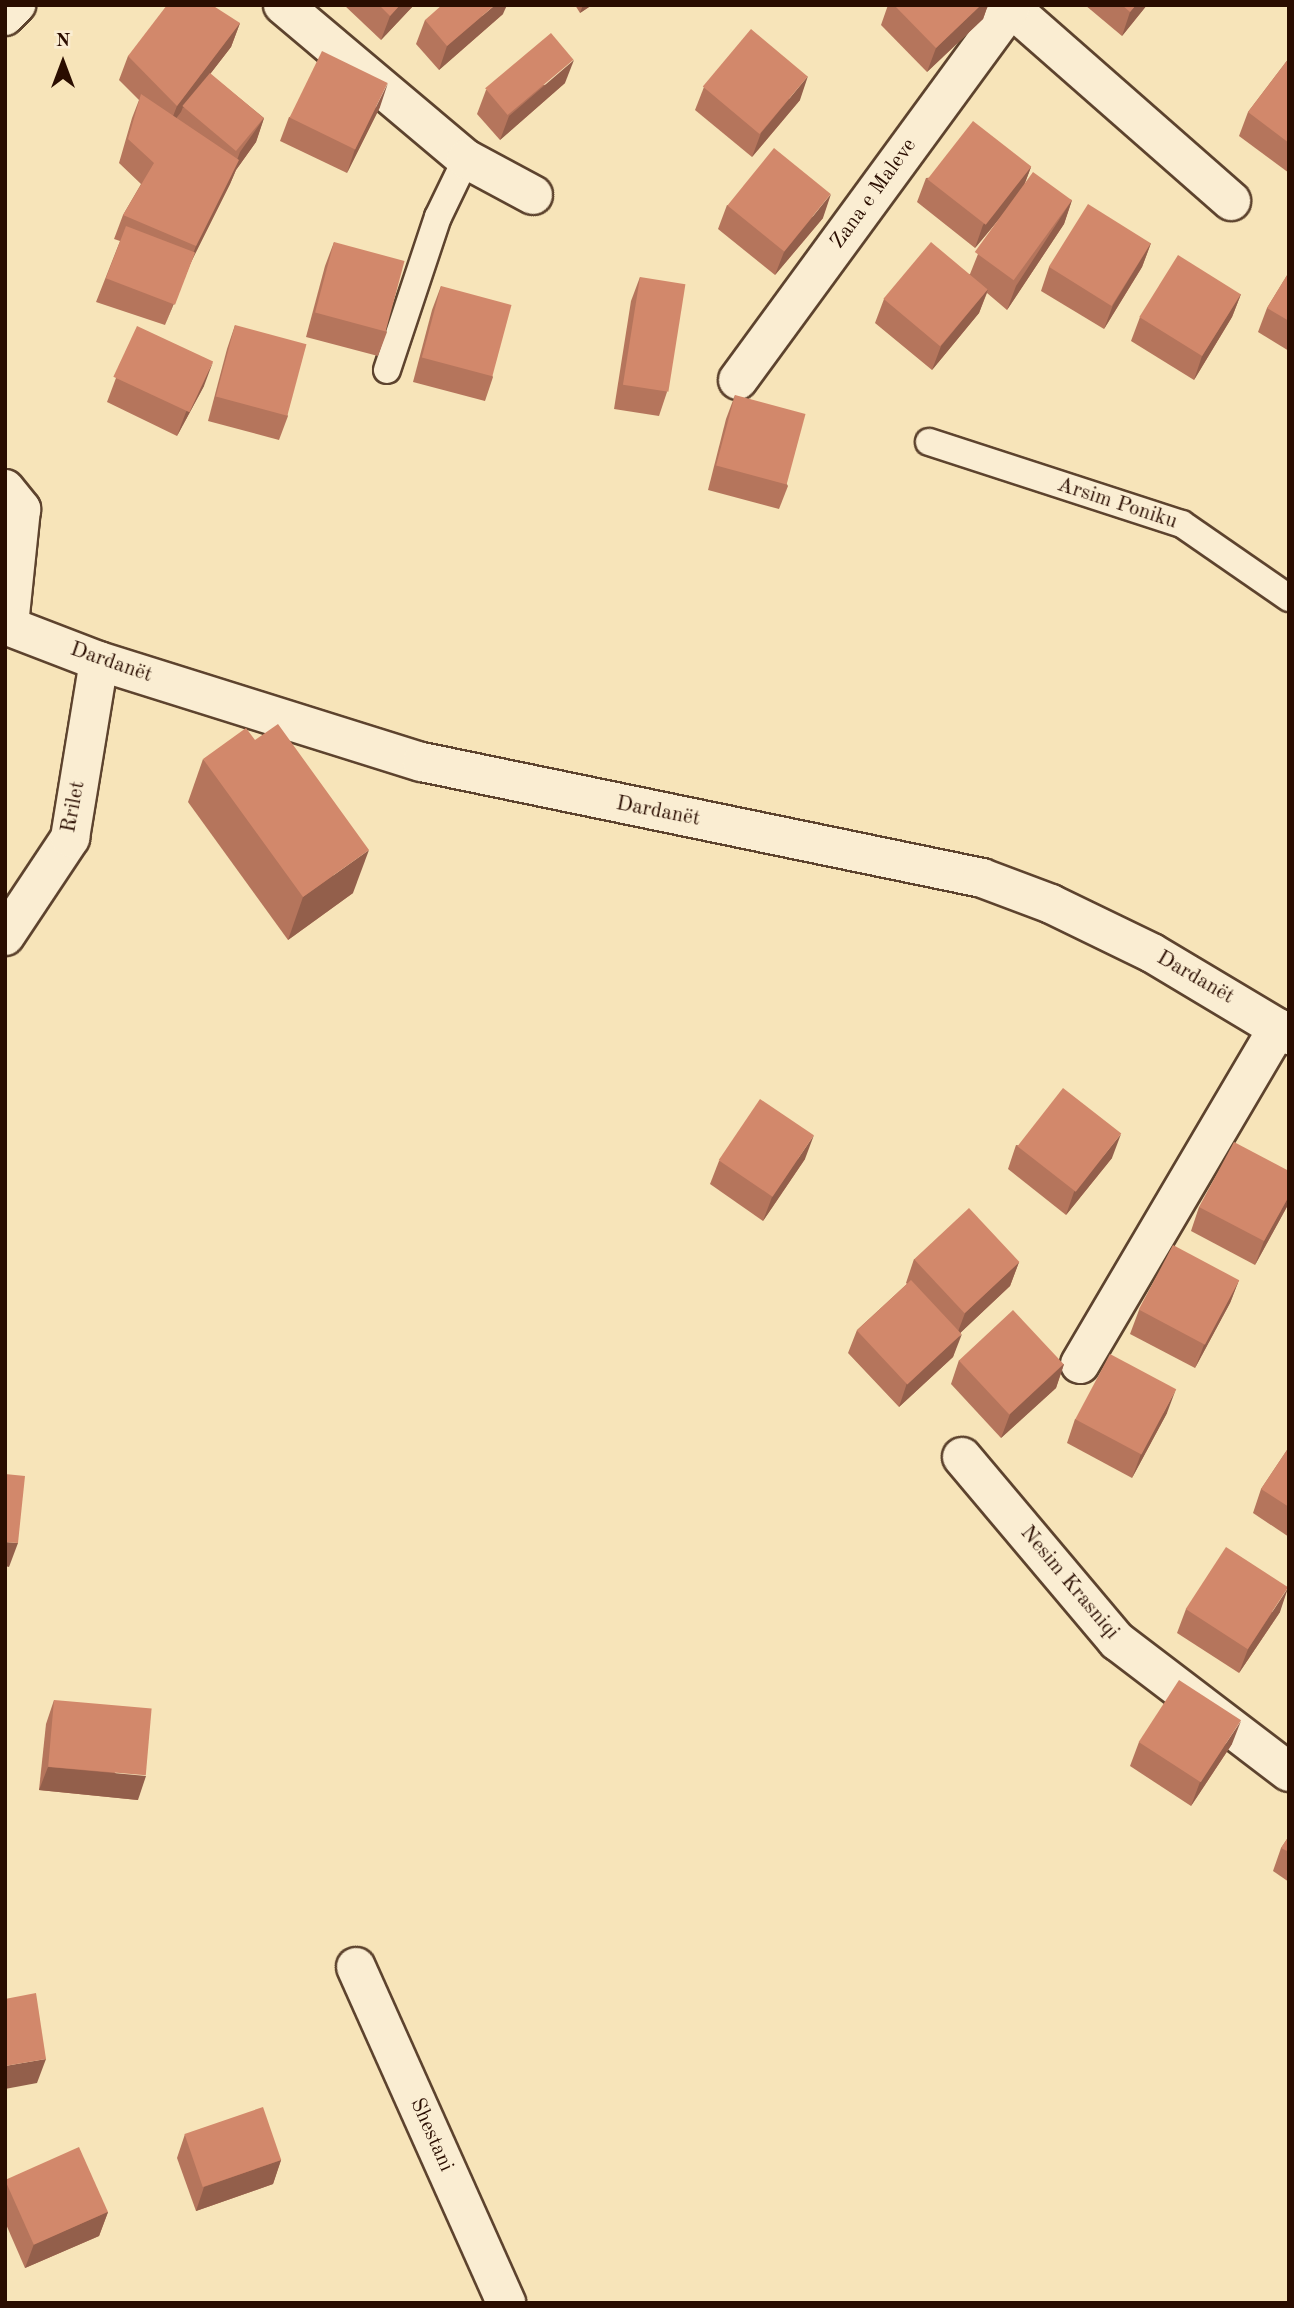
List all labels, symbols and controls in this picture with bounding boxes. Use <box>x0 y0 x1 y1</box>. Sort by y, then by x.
north arrow <box>28 28 98 98</box>
text: N <box>56 32 70 51</box>
street label: Zana e Maleve <box>826 134 922 254</box>
street label: Arsim Poniku <box>1054 473 1180 535</box>
street label: Dardanët <box>67 637 155 689</box>
street label: Rrilet <box>57 779 91 835</box>
street label: Dardanët <box>614 792 702 832</box>
street label: Dardanët <box>1152 946 1238 1010</box>
street label: Nesim Krasniqi <box>1014 1521 1124 1645</box>
street label: Shestani <box>404 2094 458 2176</box>

